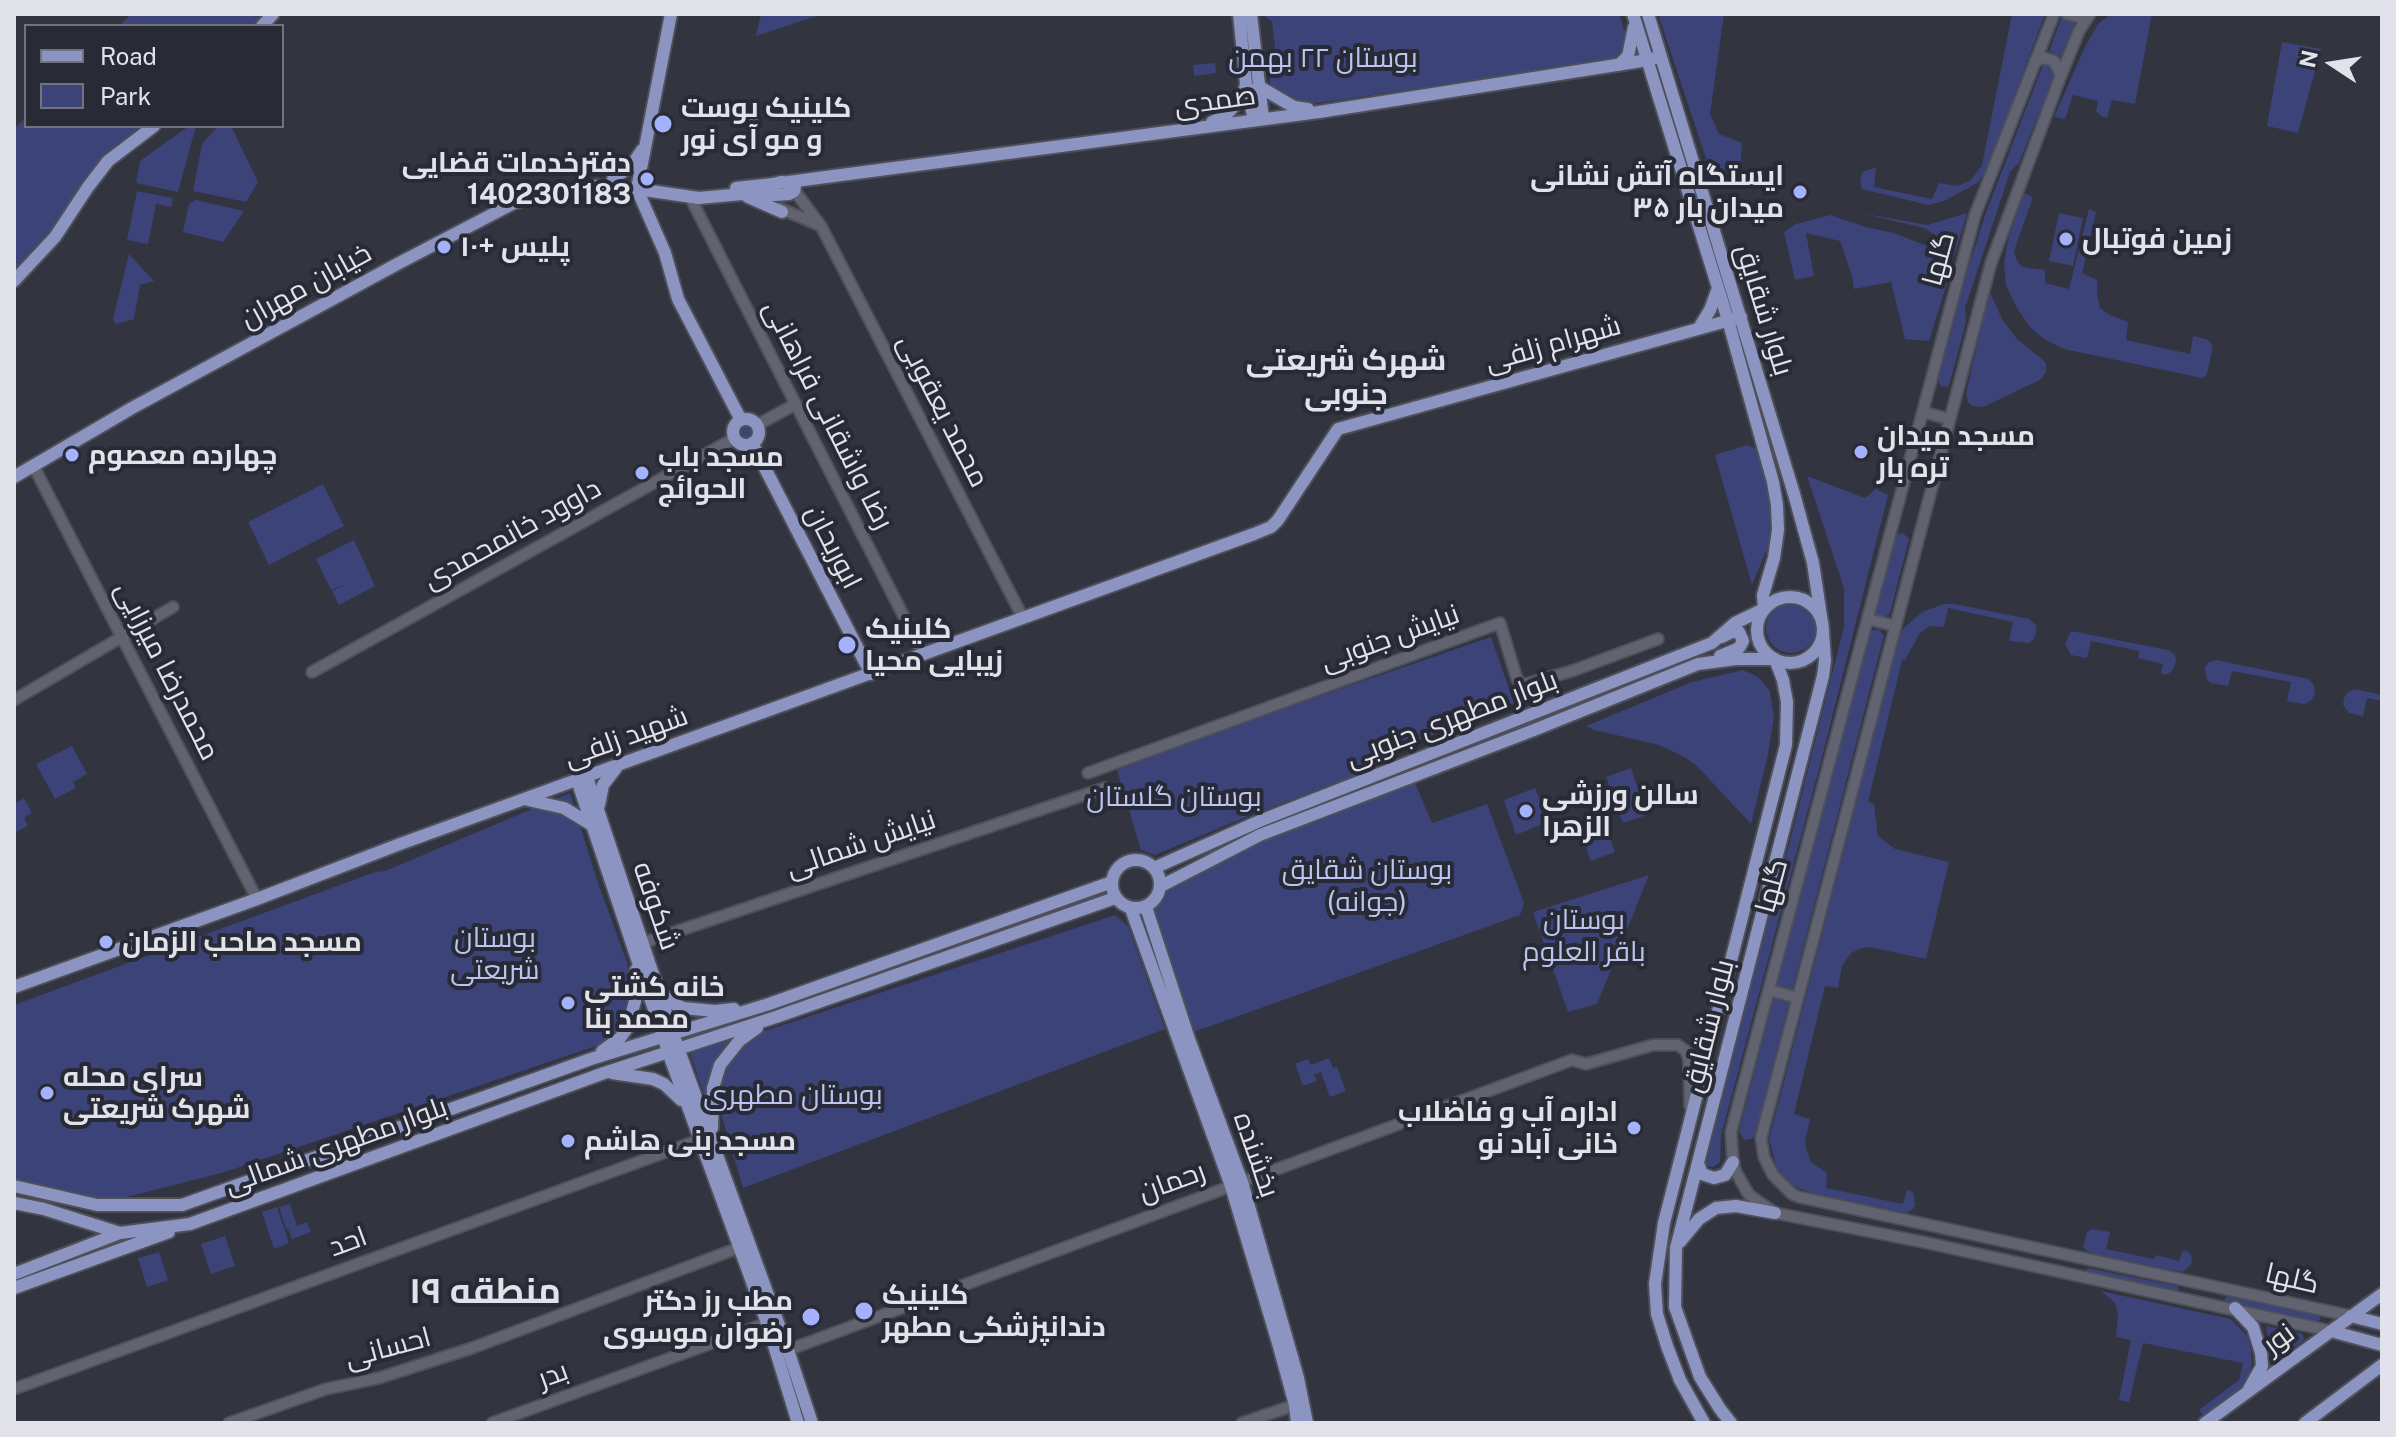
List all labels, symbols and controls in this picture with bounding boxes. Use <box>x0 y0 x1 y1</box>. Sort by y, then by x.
legend <box>24 24 284 128</box>
north arrow <box>2292 24 2372 104</box>
park label: بوستان ۲۲ بهمن <box>1228 41 1418 75</box>
text: Road <box>100 42 157 70</box>
text: N <box>2294 48 2323 70</box>
street label: صمدی <box>1172 79 1258 123</box>
text: Park <box>100 82 151 110</box>
place label: کلینیک پوست و مو آی نور <box>681 91 852 157</box>
marker: کلینیک پوست و مو آی نور <box>652 113 674 135</box>
place label: دفترخدمات قضایی 1402301183 <box>402 146 631 212</box>
place label: ایستگاه آتش نشانی ۳۵ میدان بار <box>1530 159 1784 225</box>
marker: دفترخدمات قضایی 1402301183 <box>638 170 656 188</box>
marker: ایستگاه آتش نشانی ۳۵ میدان بار <box>1791 183 1809 201</box>
place label: زمین فوتبال <box>2082 222 2232 256</box>
street label: گلها <box>1916 228 1962 290</box>
place label: پلیس +۱۰ <box>460 230 570 264</box>
marker: زمین فوتبال <box>2057 230 2075 248</box>
street label: خیابان مهران <box>235 236 377 336</box>
marker: پلیس +۱۰ <box>435 238 453 256</box>
street label: بلوار شقایق <box>1728 240 1800 380</box>
street label: رضا واشقانی فراهانی <box>756 295 900 535</box>
street label: شهرام زلفی <box>1481 309 1625 379</box>
street label: محمد یعقوبی <box>890 329 996 493</box>
district label: شهرک شریعتی جنوبی <box>1246 343 1446 414</box>
place label: مسجد میدان تره بار <box>1877 419 2035 485</box>
place label: چهارده معصوم <box>88 438 277 472</box>
place label: مسجد باب‌ الحوائج <box>658 440 784 506</box>
marker: مسجد میدان تره بار <box>1852 443 1870 461</box>
marker: چهارده معصوم <box>63 446 81 464</box>
marker: مسجد باب‌ الحوائج <box>633 464 651 482</box>
street label: داوود خانمحمدی <box>417 471 607 597</box>
street label: ابوریحان <box>798 499 868 595</box>
street label: محمدرضا میرزایی <box>108 576 226 766</box>
street label: نیایش جنوبی <box>1316 597 1464 679</box>
place label: کلینیک زیبایی محیا <box>865 612 1003 678</box>
marker: کلینیک زیبایی محیا <box>836 634 858 656</box>
street label: بلوار مطهری جنوبی <box>1341 663 1563 775</box>
street label: شهید زلفی <box>559 699 693 775</box>
place label: سالن ورزشی الزهرا <box>1542 778 1699 844</box>
park label: بوستان گلستان <box>1086 780 1262 814</box>
marker: سالن ورزشی الزهرا <box>1517 802 1535 820</box>
street label: نیایش شمالی <box>782 803 940 885</box>
park label: بوستان شقایق (جوانه) <box>1282 853 1452 919</box>
street label: گلها <box>1749 855 1795 917</box>
street label: شکوفه <box>625 858 687 954</box>
park label: بوستان باقر العلوم <box>1522 903 1646 969</box>
park label: بوستان شریعتی <box>450 921 540 987</box>
place label: مسجد صاحب الزمان <box>122 925 362 959</box>
marker: مسجد صاحب الزمان <box>97 933 115 951</box>
street label: بلوار شقایق <box>1676 956 1742 1096</box>
place label: خانه کشتی محمد بنا <box>584 970 725 1036</box>
marker: خانه کشتی محمد بنا <box>559 994 577 1012</box>
place label: سرای محله شهرک شریعتی <box>63 1060 250 1126</box>
park label: بوستان مطهری <box>703 1078 883 1112</box>
marker: سرای محله شهرک شریعتی <box>38 1084 56 1102</box>
street label: بلوار مطهری شمالی <box>220 1090 452 1202</box>
place label: اداره آب و فاضلاب خانی آباد نو <box>1398 1095 1618 1161</box>
street label: بخشنده <box>1226 1108 1286 1202</box>
marker: اداره آب و فاضلاب خانی آباد نو <box>1625 1119 1643 1137</box>
place label: مسجد بنی هاشم <box>584 1124 796 1158</box>
marker: مسجد بنی هاشم <box>559 1132 577 1150</box>
street label: رحمان <box>1134 1154 1210 1210</box>
street label: احد <box>324 1220 372 1264</box>
street label: گلها <box>2262 1257 2322 1301</box>
district label: منطقه ۱۹ <box>409 1270 561 1314</box>
place label: کلینیک دندانپزشکی مطهر <box>882 1278 1106 1344</box>
place label: مطب رز دکتر رضوان موسوی <box>603 1284 793 1350</box>
marker: کلینیک دندانپزشکی مطهر <box>853 1300 875 1322</box>
marker: مطب رز دکتر رضوان موسوی <box>800 1306 822 1328</box>
street label: نور <box>2257 1316 2301 1362</box>
street label: احسانی <box>341 1320 435 1376</box>
street label: بدر <box>533 1354 573 1396</box>

